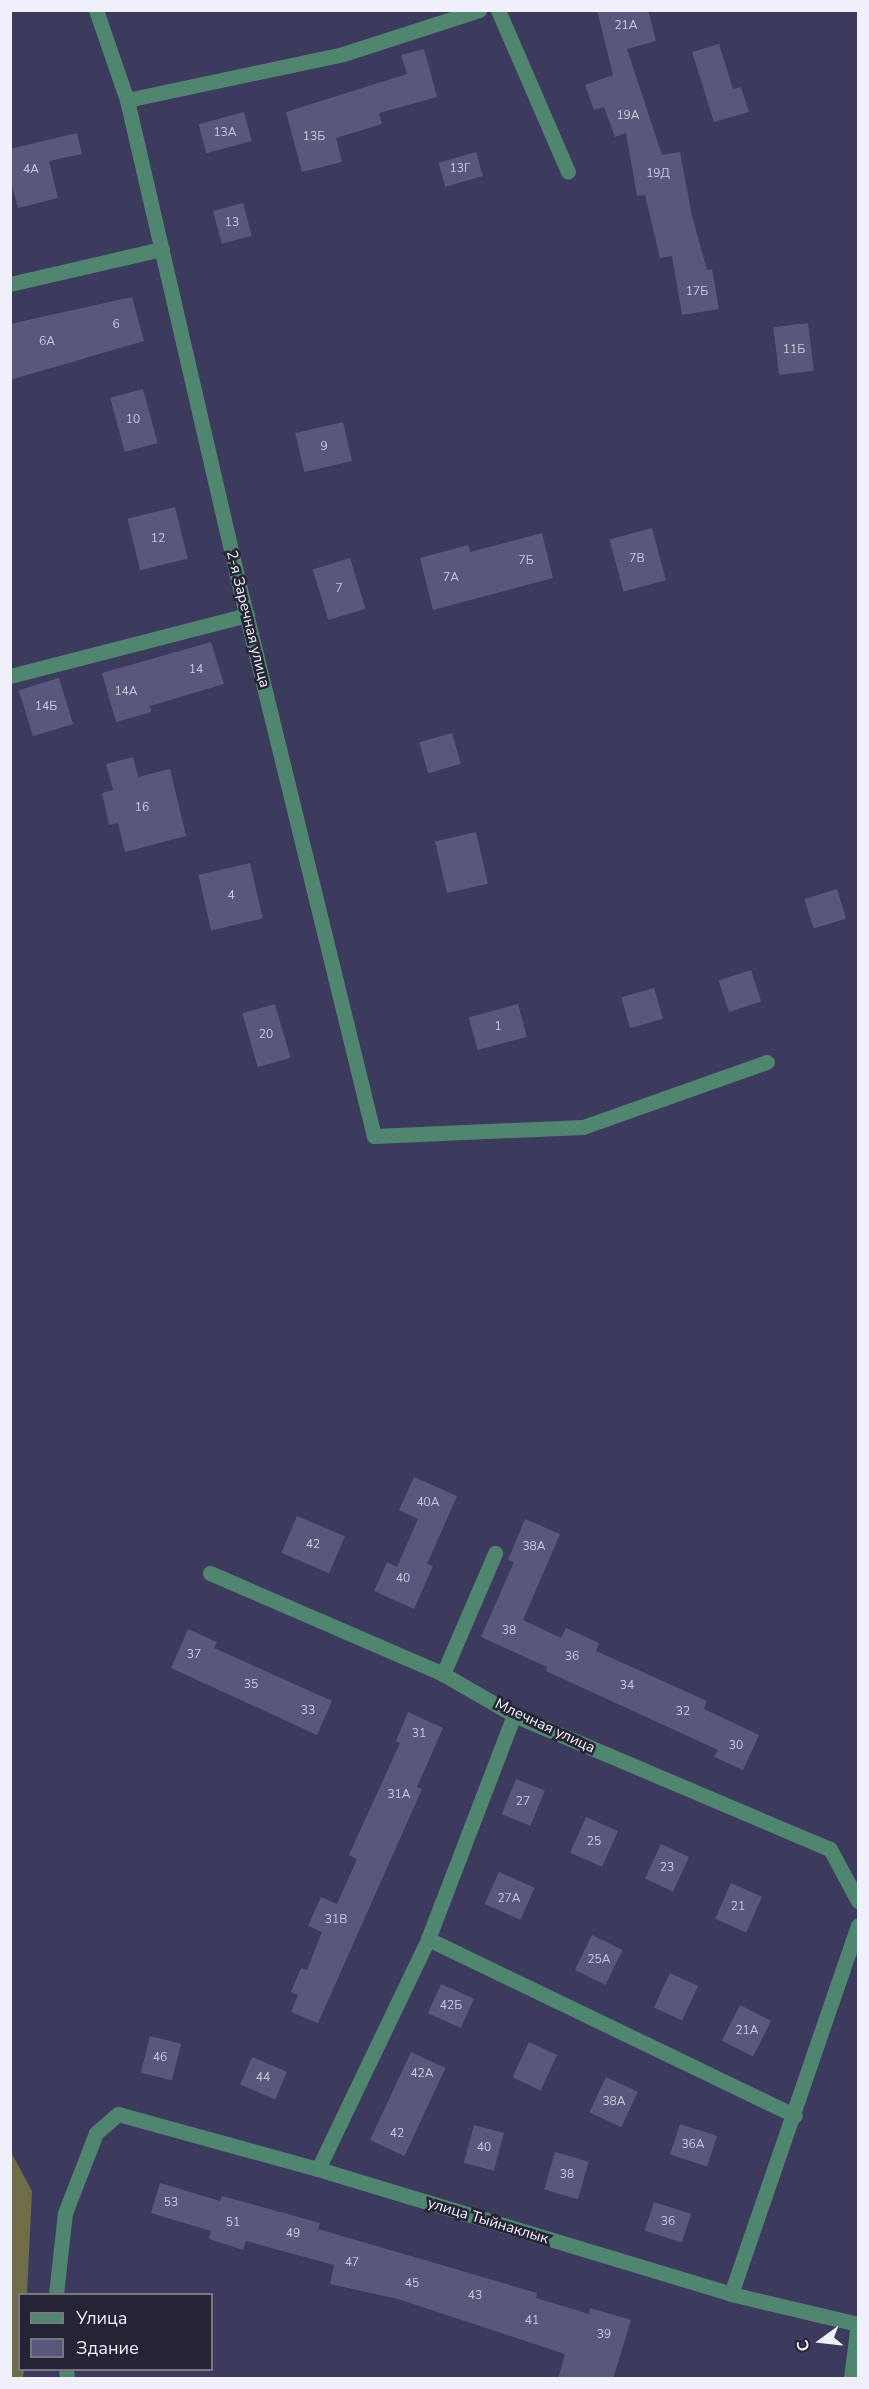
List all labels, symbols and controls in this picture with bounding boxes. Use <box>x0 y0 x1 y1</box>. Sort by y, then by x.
house number: 21А <box>614 19 638 33</box>
house number: 19А <box>616 109 640 123</box>
house number: 13A <box>213 126 237 140</box>
house number: 13Б <box>303 130 325 144</box>
house number: 13Г <box>450 162 470 176</box>
house number: 4А <box>23 163 39 177</box>
house number: 19Д <box>646 167 670 181</box>
house number: 13 <box>225 216 239 230</box>
house number: 17Б <box>686 285 708 299</box>
house number: 6 <box>112 318 120 332</box>
house number: 6А <box>39 335 55 349</box>
house number: 11Б <box>783 343 805 357</box>
house number: 10 <box>126 413 140 427</box>
house number: 9 <box>320 440 328 454</box>
house number: 12 <box>151 532 165 546</box>
street label: 2-я Заречная улица <box>222 548 274 690</box>
house number: 7В <box>629 552 645 566</box>
house number: 7Б <box>518 554 534 568</box>
house number: 7А <box>443 571 459 585</box>
house number: 7 <box>335 582 343 596</box>
house number: 14 <box>189 663 203 677</box>
house number: 14А <box>114 685 138 699</box>
house number: 14Б <box>35 700 57 714</box>
house number: 16 <box>135 801 149 815</box>
house number: 4 <box>227 889 235 903</box>
house number: 1 <box>494 1020 502 1034</box>
house number: 20 <box>259 1028 273 1042</box>
house number: 40А <box>416 1496 440 1510</box>
house number: 42 <box>306 1538 320 1552</box>
house number: 38А <box>522 1540 546 1554</box>
house number: 40 <box>396 1572 410 1586</box>
house number: 38 <box>502 1624 516 1638</box>
house number: 37 <box>187 1648 201 1662</box>
house number: 36 <box>565 1650 579 1664</box>
house number: 35 <box>244 1678 258 1692</box>
house number: 34 <box>620 1679 634 1693</box>
street label: Млечная улица <box>492 1695 598 1757</box>
house number: 33 <box>301 1704 315 1718</box>
house number: 32 <box>676 1705 690 1719</box>
house number: 31 <box>412 1727 426 1741</box>
house number: 30 <box>729 1739 743 1753</box>
house number: 31А <box>387 1788 411 1802</box>
house number: 27 <box>516 1795 530 1809</box>
house number: 25 <box>587 1835 601 1849</box>
house number: 23 <box>660 1861 674 1875</box>
house number: 27А <box>497 1892 521 1906</box>
house number: 21 <box>731 1900 745 1914</box>
house number: 31В <box>325 1913 347 1927</box>
house number: 25А <box>587 1953 611 1967</box>
house number: 42Б <box>440 1999 462 2013</box>
house number: 21А <box>735 2024 759 2038</box>
house number: 46 <box>153 2051 167 2065</box>
house number: 42А <box>410 2067 434 2081</box>
house number: 44 <box>256 2071 270 2085</box>
house number: 38А <box>602 2095 626 2109</box>
house number: 42 <box>390 2127 404 2141</box>
house number: 36А <box>681 2138 705 2152</box>
house number: 40 <box>477 2141 491 2155</box>
house number: 38 <box>560 2168 574 2182</box>
street label: улица Тыйнаклык <box>425 2194 551 2248</box>
house number: 53 <box>164 2196 178 2210</box>
house number: 36 <box>661 2215 675 2229</box>
house number: 51 <box>226 2216 240 2230</box>
house number: 49 <box>286 2227 300 2241</box>
house number: 47 <box>345 2256 359 2270</box>
house number: 45 <box>405 2277 419 2291</box>
house number: 43 <box>468 2289 482 2303</box>
legend <box>18 2293 213 2371</box>
text: Улица <box>76 2306 127 2330</box>
north arrow <box>791 2311 851 2371</box>
house number: 41 <box>525 2314 539 2328</box>
house number: 39 <box>597 2328 611 2342</box>
text: Здание <box>76 2336 139 2360</box>
text: С <box>792 2338 816 2354</box>

